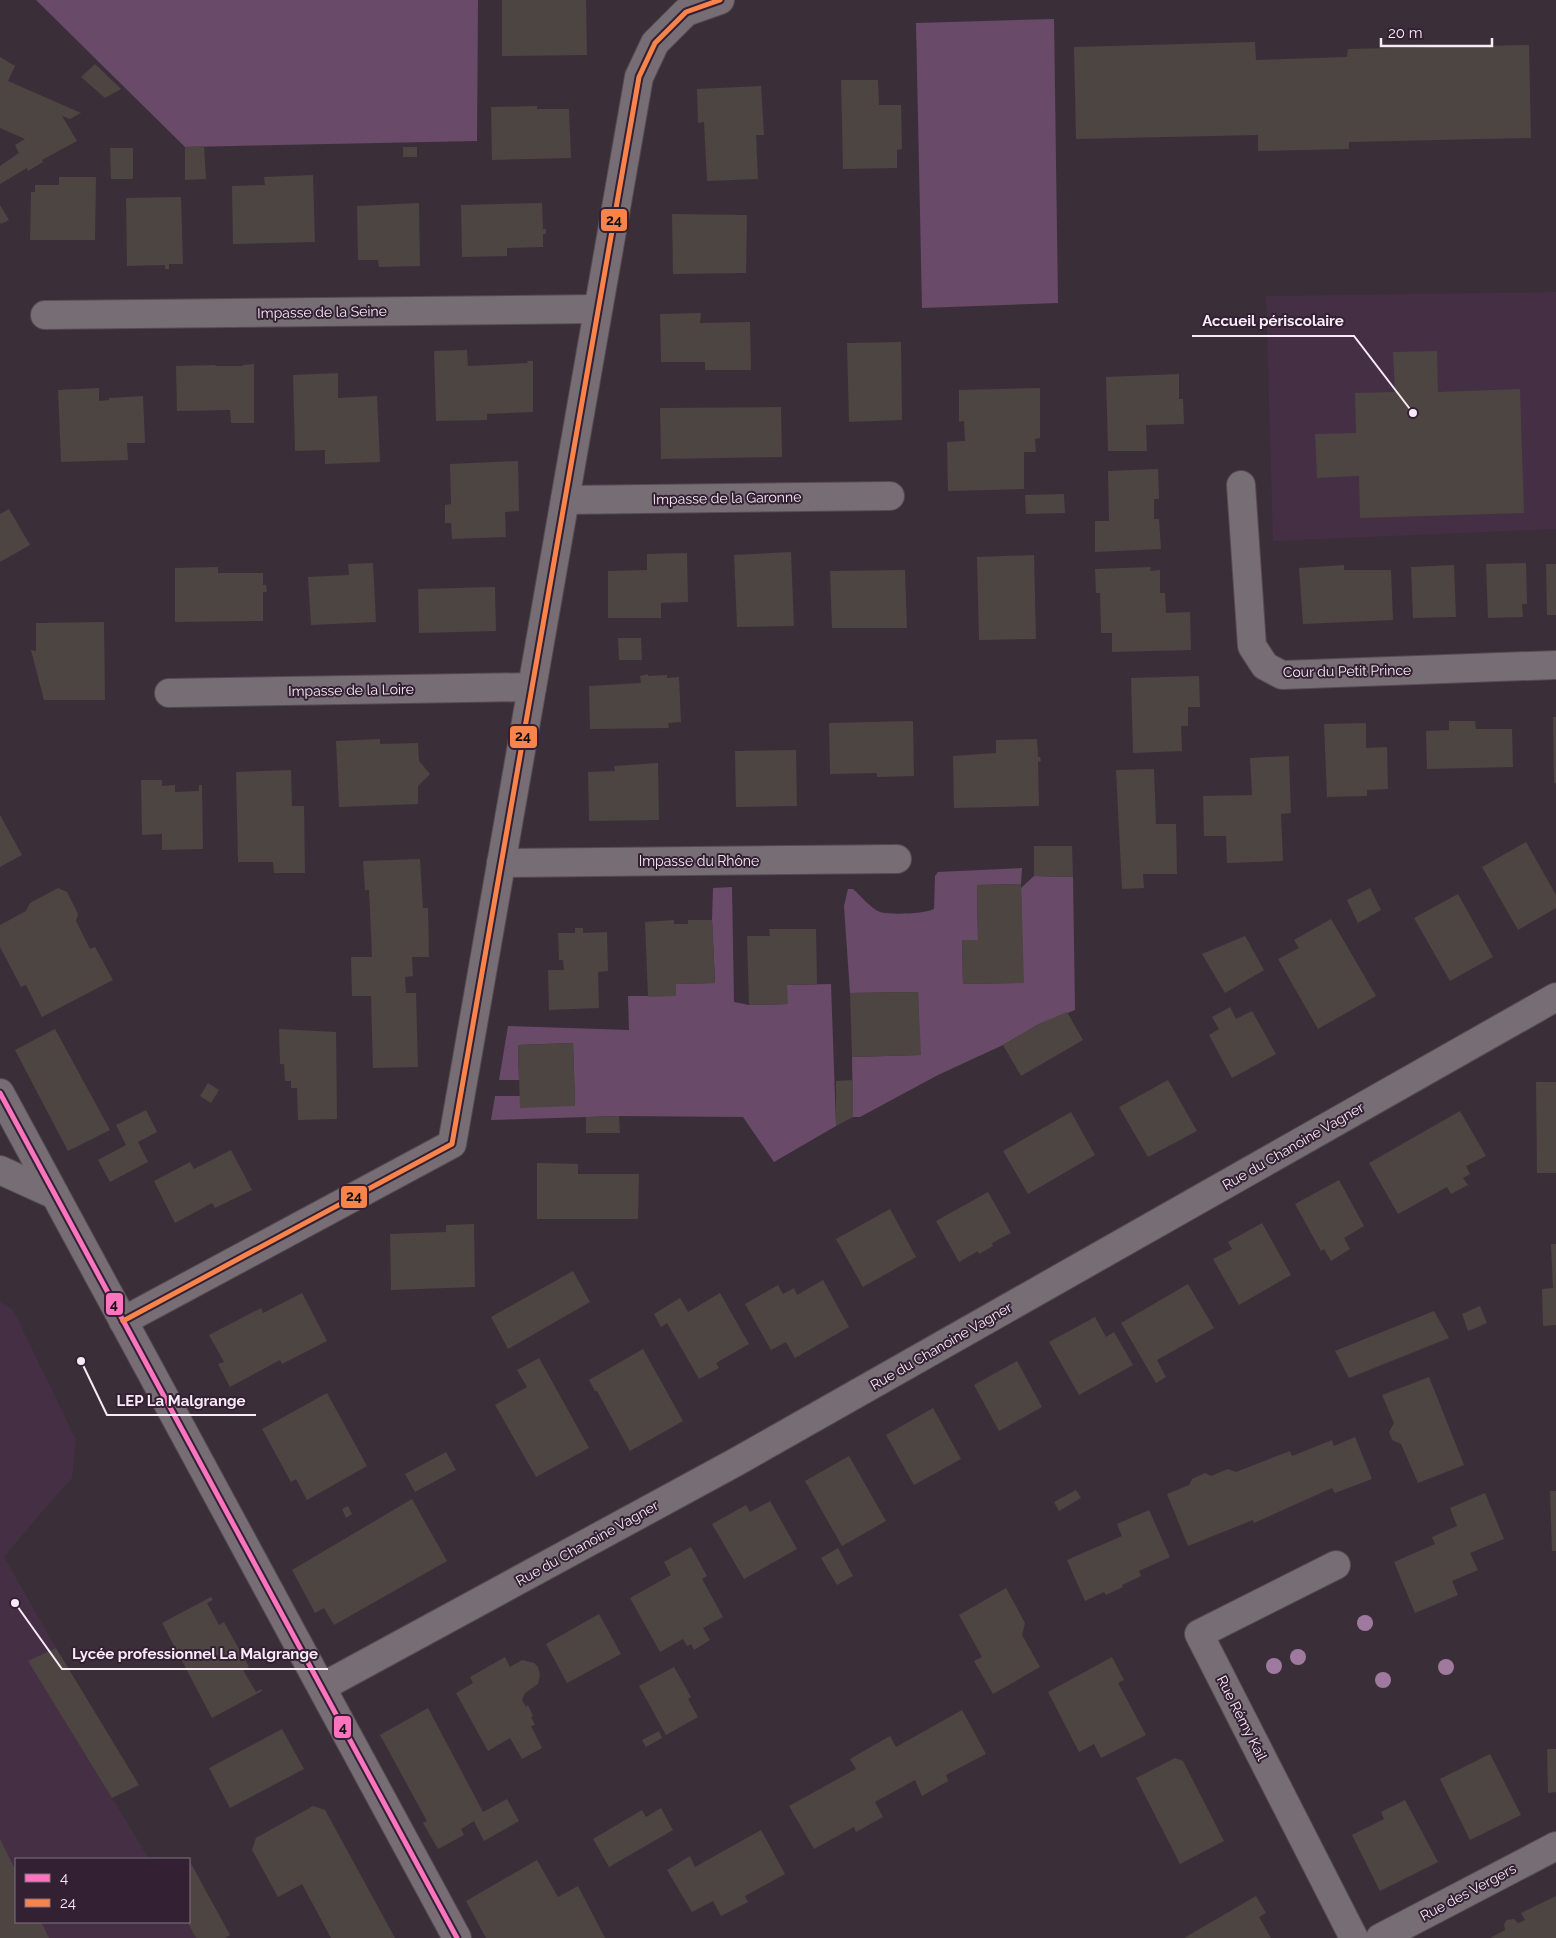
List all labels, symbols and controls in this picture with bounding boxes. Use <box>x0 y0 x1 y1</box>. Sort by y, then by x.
scale bar <box>1381 15 1492 47</box>
text: 20 m <box>1388 24 1423 42</box>
line badge: 24 <box>600 208 628 232</box>
text: 24 <box>606 212 622 228</box>
street label: Impasse de la Seine <box>257 303 387 321</box>
callout: Accueil périscolaire <box>1192 306 1354 336</box>
text: Accueil périscolaire <box>1202 312 1344 330</box>
street label: Impasse de la Garonne <box>653 489 801 507</box>
street label: Cour du Petit Prince <box>1283 662 1411 680</box>
street label: Impasse de la Loire <box>288 681 414 699</box>
line badge: 24 <box>509 725 538 749</box>
text: 24 <box>515 728 531 744</box>
street label: Impasse du Rhône <box>639 853 759 869</box>
street label: Rue du Chanoine Vagner <box>1220 1099 1367 1193</box>
line badge: 24 <box>340 1185 368 1209</box>
text: 24 <box>346 1188 362 1204</box>
line badge: 4 <box>105 1292 124 1316</box>
text: 4 <box>110 1296 118 1312</box>
street label: Rue du Chanoine Vagner <box>868 1299 1015 1393</box>
callout: LEP La Malgrange <box>107 1385 256 1415</box>
text: LEP La Malgrange <box>117 1392 245 1410</box>
street label: Rue du Chanoine Vagner <box>513 1497 661 1589</box>
callout: Lycée professionnel La Malgrange <box>62 1639 328 1669</box>
text: Lycée professionnel La Malgrange <box>72 1645 318 1663</box>
street label: Rue Rémy Kail <box>1214 1673 1270 1763</box>
line badge: 4 <box>333 1715 352 1739</box>
text: 4 <box>339 1719 347 1735</box>
legend <box>15 1858 190 1923</box>
street label: Rue des Vergers <box>1417 1860 1519 1924</box>
text: 4 <box>60 1869 68 1887</box>
text: 24 <box>60 1894 76 1912</box>

